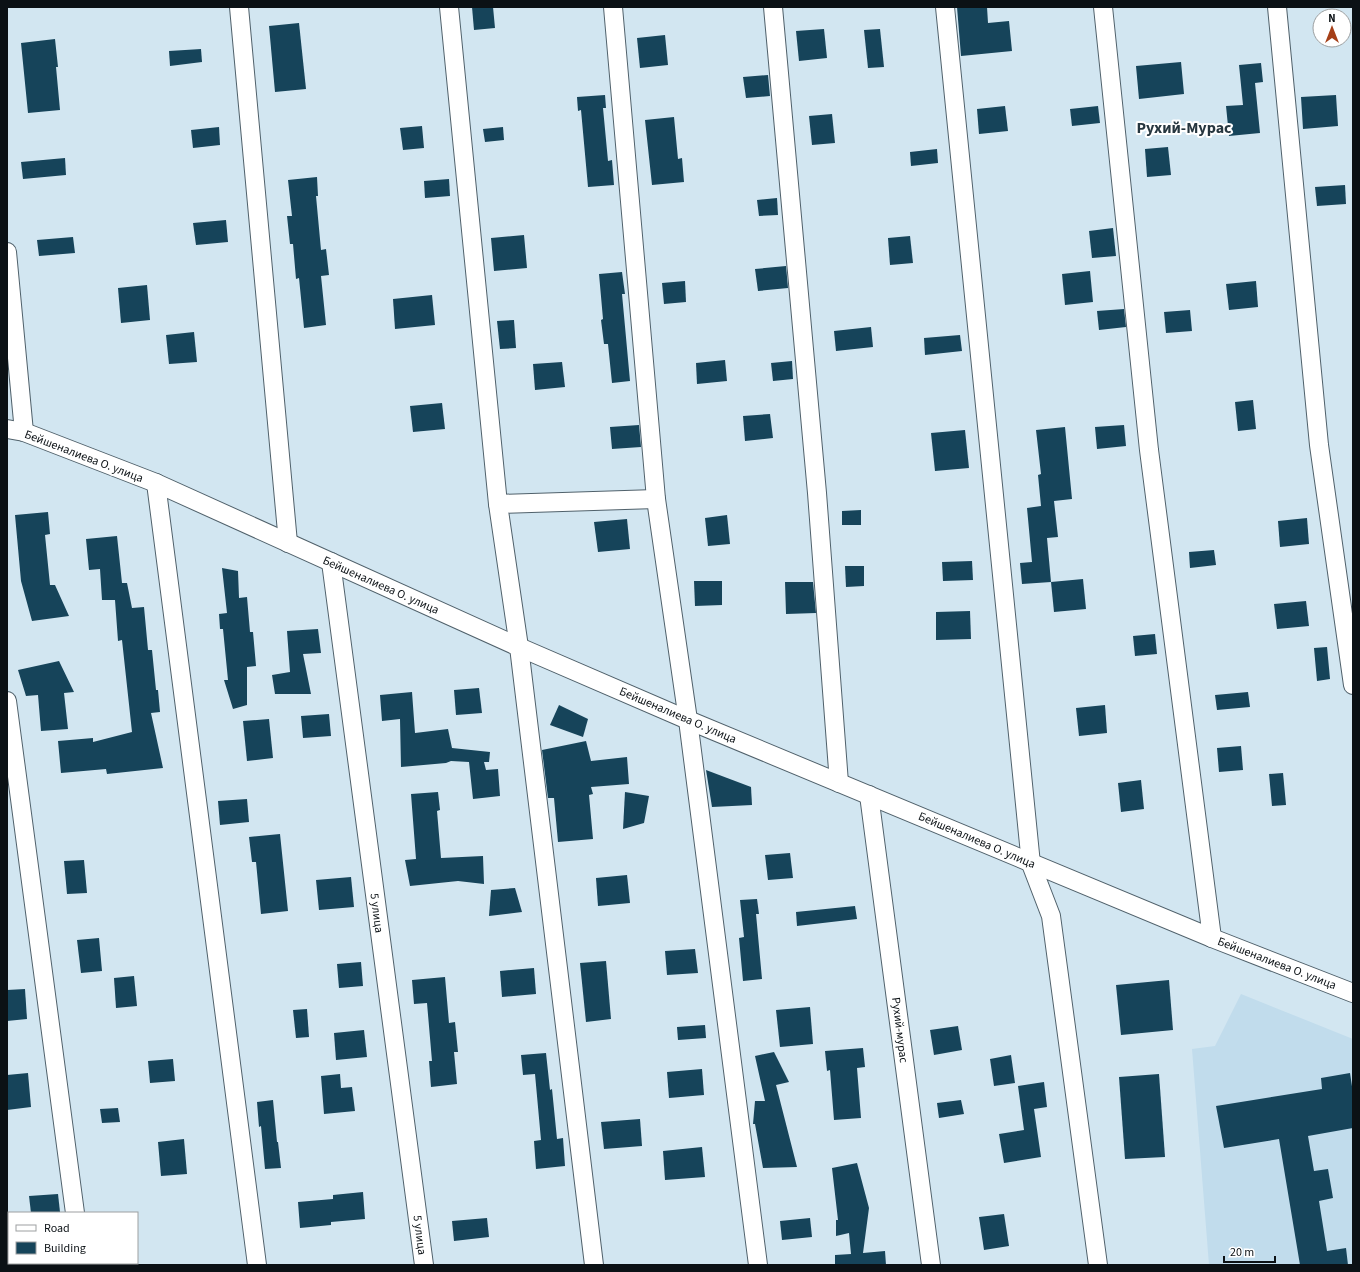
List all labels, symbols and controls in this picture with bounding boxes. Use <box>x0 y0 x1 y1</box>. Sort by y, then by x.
north arrow <box>1312 8 1352 48</box>
text: N <box>1328 11 1336 26</box>
district label: Рухий-Мурас <box>1136 117 1232 139</box>
street label: Бейшеналиева О. улица <box>22 426 146 487</box>
street label: Бейшеналиева О. улица <box>320 552 442 619</box>
street label: Бейшеналиева О. улица <box>617 683 739 748</box>
street label: Бейшеналиева О. улица <box>916 808 1038 873</box>
street label: 5 улица <box>366 892 387 934</box>
street label: Бейшеналиева О. улица <box>1215 933 1339 994</box>
street label: Рухий-мурас <box>887 996 912 1064</box>
legend <box>8 1212 138 1264</box>
street label: 5 улица <box>409 1214 430 1256</box>
text: Road <box>44 1220 70 1237</box>
scale bar <box>1224 1238 1275 1264</box>
text: Building <box>44 1240 86 1257</box>
text: 20 m <box>1230 1244 1254 1261</box>

